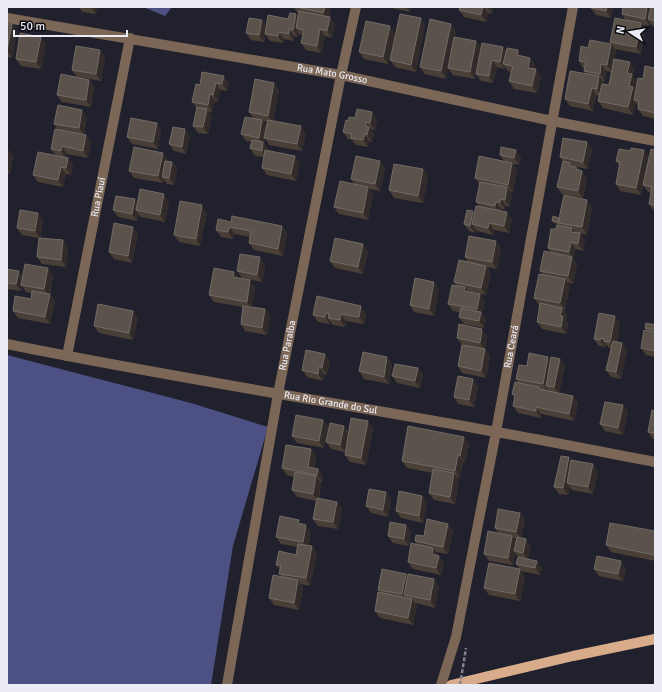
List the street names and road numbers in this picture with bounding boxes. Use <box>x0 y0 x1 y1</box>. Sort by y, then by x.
street label: Rua Mato Grosso <box>296 62 369 87</box>
street label: Rua Piauí <box>89 176 108 218</box>
street label: Rua Paraíba <box>277 319 298 372</box>
street label: Rua Ceará <box>502 324 521 369</box>
street label: Rua Rio Grande do Sul <box>283 389 378 417</box>

